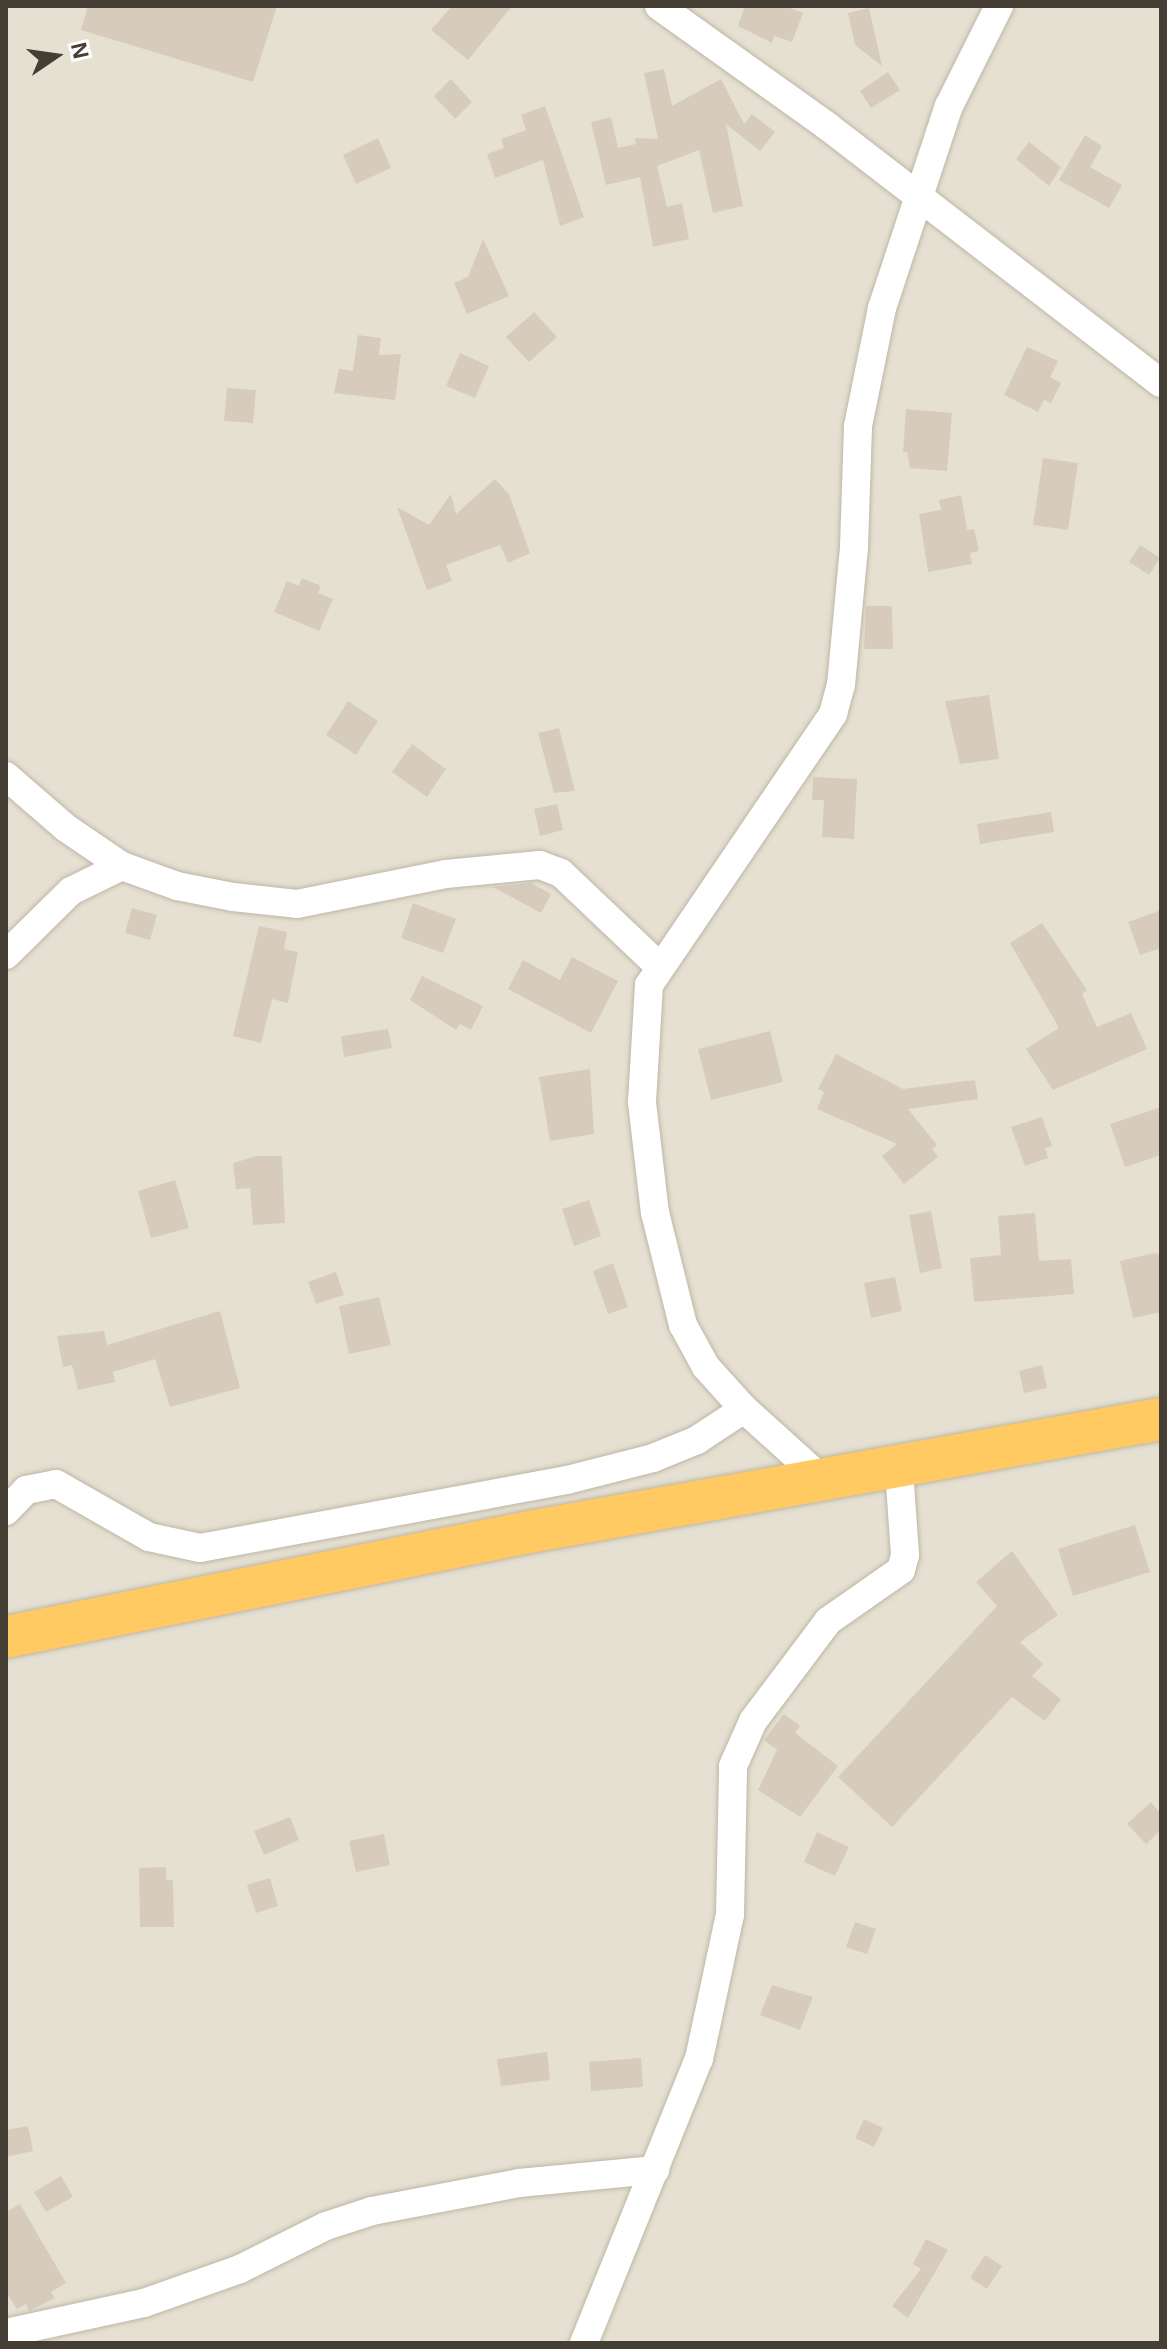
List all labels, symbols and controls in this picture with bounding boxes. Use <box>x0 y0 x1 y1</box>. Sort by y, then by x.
north arrow <box>16 16 96 96</box>
text: N <box>66 40 94 61</box>

